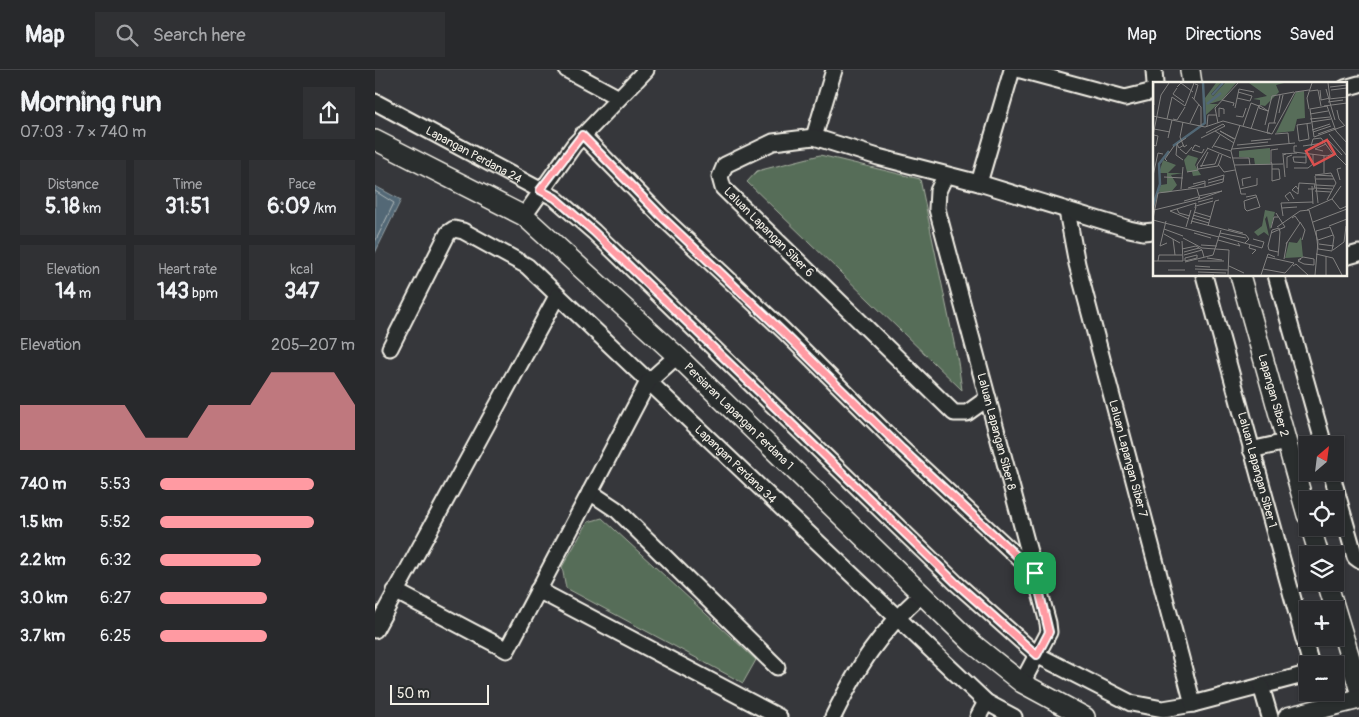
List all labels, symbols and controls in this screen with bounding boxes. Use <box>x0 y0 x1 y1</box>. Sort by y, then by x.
search box <box>95 12 445 57</box>
text: Map <box>25 20 65 49</box>
icon: search <box>113 21 141 49</box>
text: Search here <box>153 23 246 47</box>
text: Map <box>1127 23 1157 46</box>
text: Directions <box>1185 23 1261 46</box>
text: Saved <box>1289 23 1334 46</box>
inset map <box>1153 82 1347 276</box>
text: Morning run <box>20 85 162 120</box>
button: share <box>303 87 355 139</box>
text: 07:03 · 7 × 740 m <box>20 122 146 142</box>
street label: Lapangan Perdana 24 <box>423 123 524 187</box>
text: Distance <box>48 176 99 193</box>
text: Time <box>173 176 202 193</box>
text: Pace <box>288 176 316 193</box>
street label: Laluan Lapangan Siber 6 <box>720 184 817 281</box>
text: 5.18 <box>45 193 80 220</box>
text: 31:51 <box>165 193 210 220</box>
text: 6:09 <box>267 193 310 220</box>
text: km <box>80 200 101 217</box>
text: /km <box>310 200 337 217</box>
text: Elevation <box>46 261 100 278</box>
text: Heart rate <box>158 261 217 278</box>
text: kcal <box>290 261 313 278</box>
text: 14 <box>55 278 76 305</box>
text: 143 <box>157 278 189 305</box>
text: 347 <box>284 278 319 305</box>
text: m <box>76 285 91 302</box>
text: bpm <box>189 285 218 302</box>
text: Elevation <box>20 335 81 355</box>
text: 205–207 m <box>271 335 355 355</box>
street label: Lapangan Siber 2 <box>1254 352 1292 439</box>
street label: Persiaran Lapangan Perdana 1 <box>681 360 796 473</box>
street label: Laluan Lapangan Siber 8 <box>973 371 1019 492</box>
street label: Laluan Lapangan Siber 7 <box>1105 398 1151 520</box>
street label: Laluan Lapangan Siber 1 <box>1234 410 1280 529</box>
street label: Lapangan Perdana 34 <box>691 422 779 507</box>
north arrow <box>1299 436 1344 481</box>
map controls <box>1299 436 1344 701</box>
text: 740 m <box>20 474 66 494</box>
text: 5:53 <box>100 474 131 494</box>
button: locate <box>1299 491 1344 536</box>
text: 1.5 km <box>20 512 63 532</box>
text: 5:52 <box>100 512 131 532</box>
button: layers <box>1299 546 1344 591</box>
text: 2.2 km <box>20 550 66 570</box>
text: 6:32 <box>100 550 131 570</box>
pin <box>1014 552 1056 594</box>
icon: arrive <box>1021 559 1049 587</box>
text: 3.0 km <box>20 588 68 608</box>
text: 6:27 <box>100 588 131 608</box>
button: + <box>1299 601 1344 646</box>
text: 3.7 km <box>20 626 65 646</box>
text: 6:25 <box>100 626 131 646</box>
button: − <box>1299 656 1344 701</box>
scale bar <box>390 682 489 705</box>
text: 50 m <box>397 685 430 702</box>

